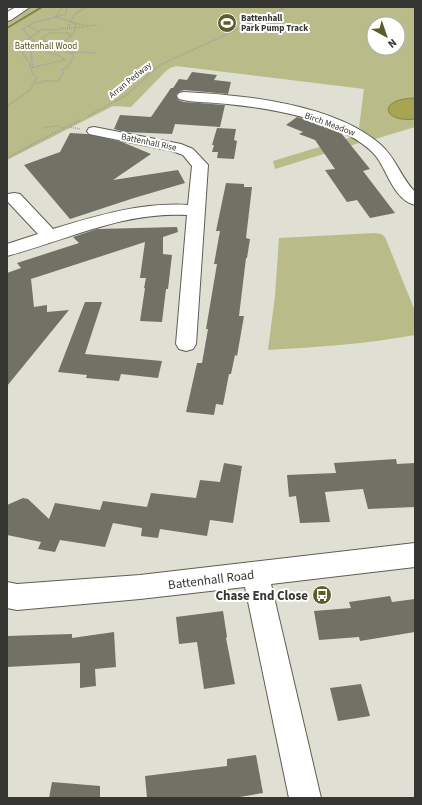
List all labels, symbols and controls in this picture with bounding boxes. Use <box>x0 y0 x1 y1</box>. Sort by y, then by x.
sports icon: Battenhall Park Pump Track <box>216 12 238 34</box>
place label: Battenhall Park Pump Track <box>241 12 308 35</box>
north arrow <box>366 16 406 56</box>
text: N <box>384 35 400 51</box>
park label: Battenhall Wood <box>15 40 77 53</box>
street label: Arran Pedway <box>106 59 155 102</box>
street label: Birch Meadow <box>303 109 357 140</box>
street label: Battenhall Rise <box>120 130 178 155</box>
street label: Battenhall Road <box>167 566 255 594</box>
bus stop icon: Chase End Close <box>311 584 333 606</box>
place label: Chase End Close <box>216 587 308 605</box>

